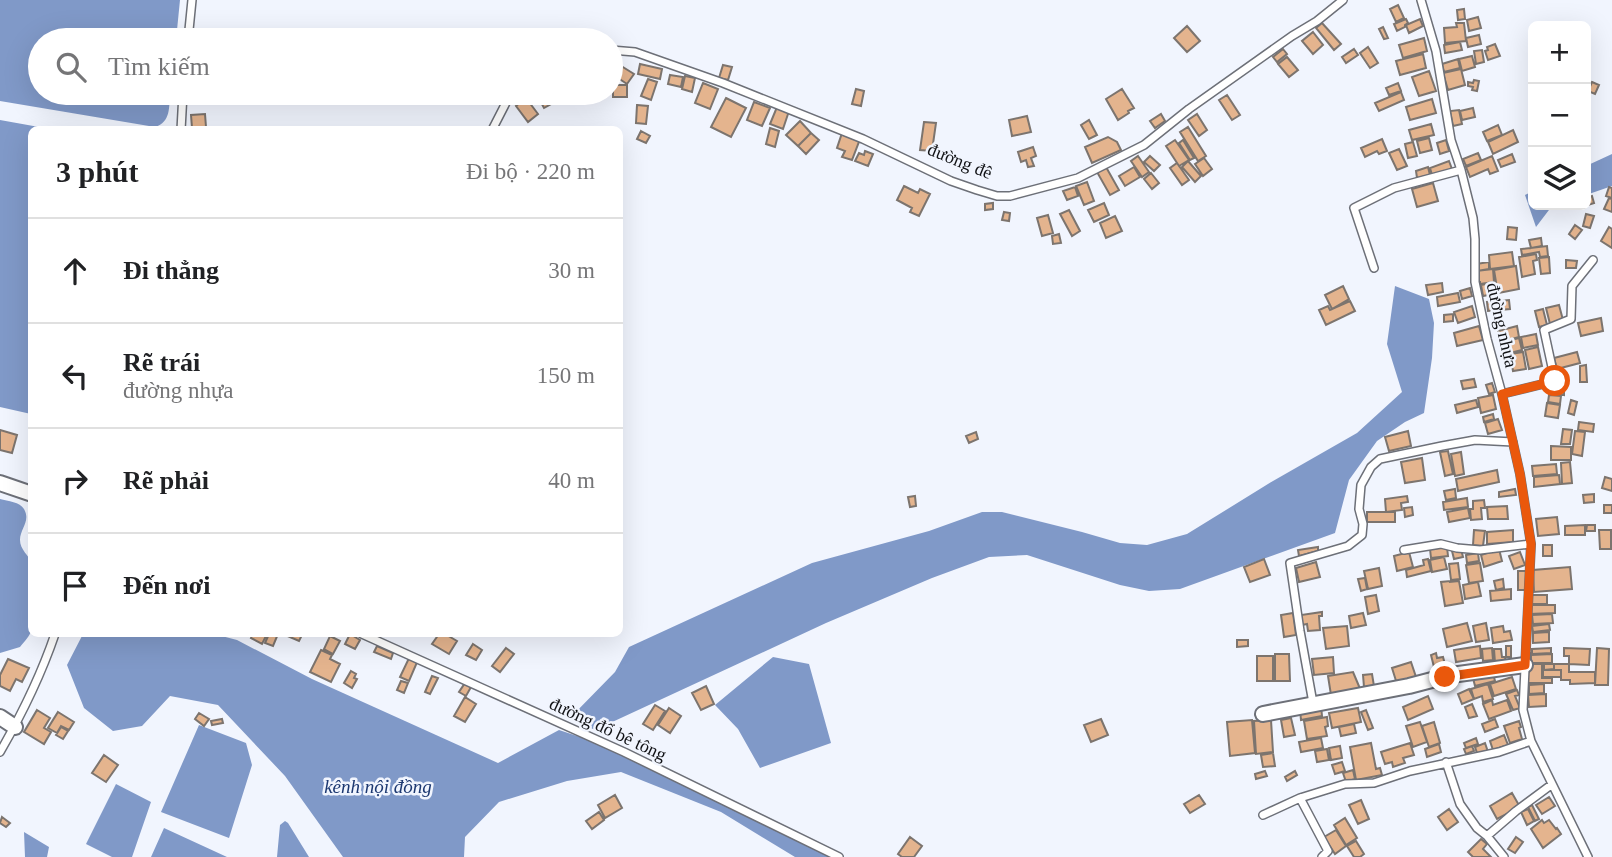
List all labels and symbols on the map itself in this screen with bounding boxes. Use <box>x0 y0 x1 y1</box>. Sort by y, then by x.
street label: đường đê <box>925 139 995 183</box>
street label: đường nhựa <box>1483 281 1521 369</box>
route start <box>1539 365 1570 396</box>
route end <box>1429 661 1460 692</box>
street label: đường đổ bê tông <box>546 693 670 765</box>
water label: kênh nội đồng <box>324 776 432 797</box>

